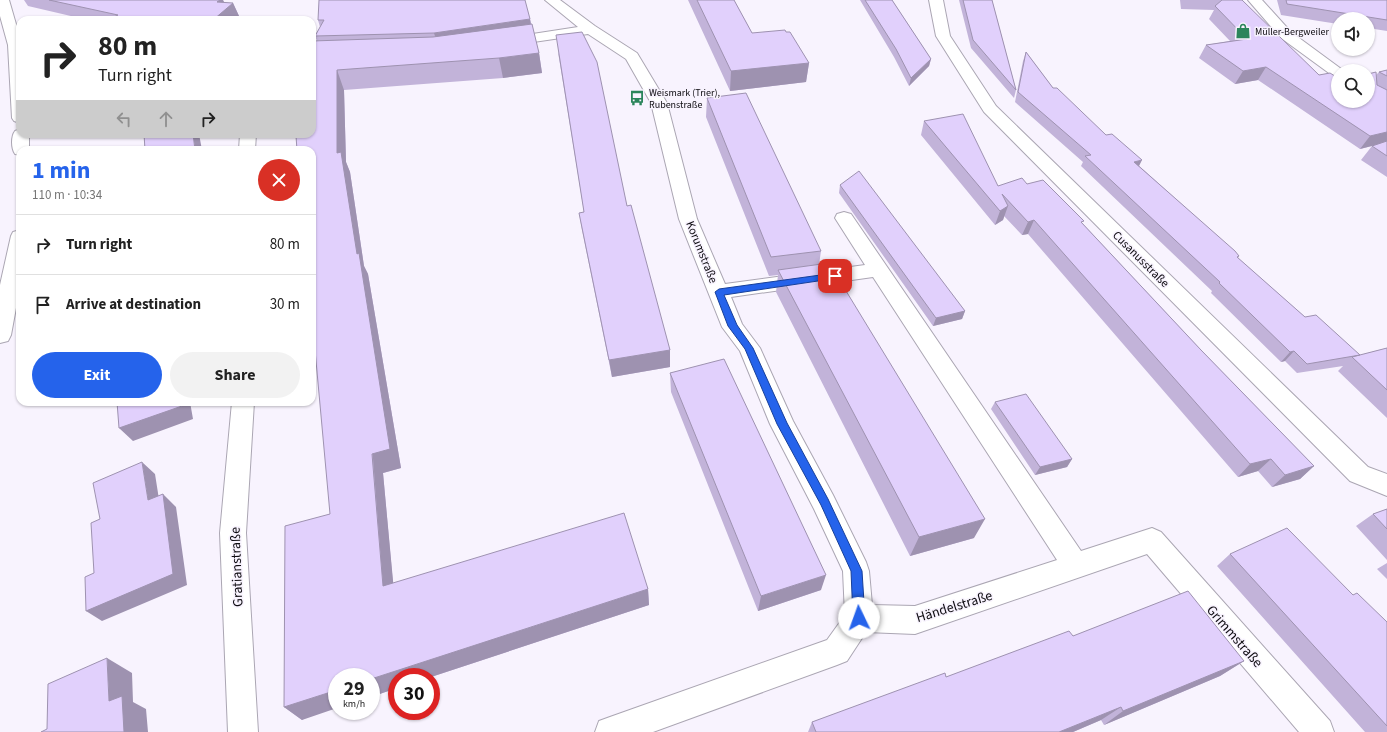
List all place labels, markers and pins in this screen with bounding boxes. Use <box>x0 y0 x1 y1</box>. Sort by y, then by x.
shop icon: Müller-Bergweiler <box>1234 22 1252 40</box>
place label: Müller-Bergweiler <box>1255 25 1329 39</box>
place label: Weismark (Trier), Rubenstraße <box>649 86 720 112</box>
bus stop icon: Weismark (Trier), Rubenstraße <box>628 89 646 107</box>
pin <box>818 259 852 293</box>

